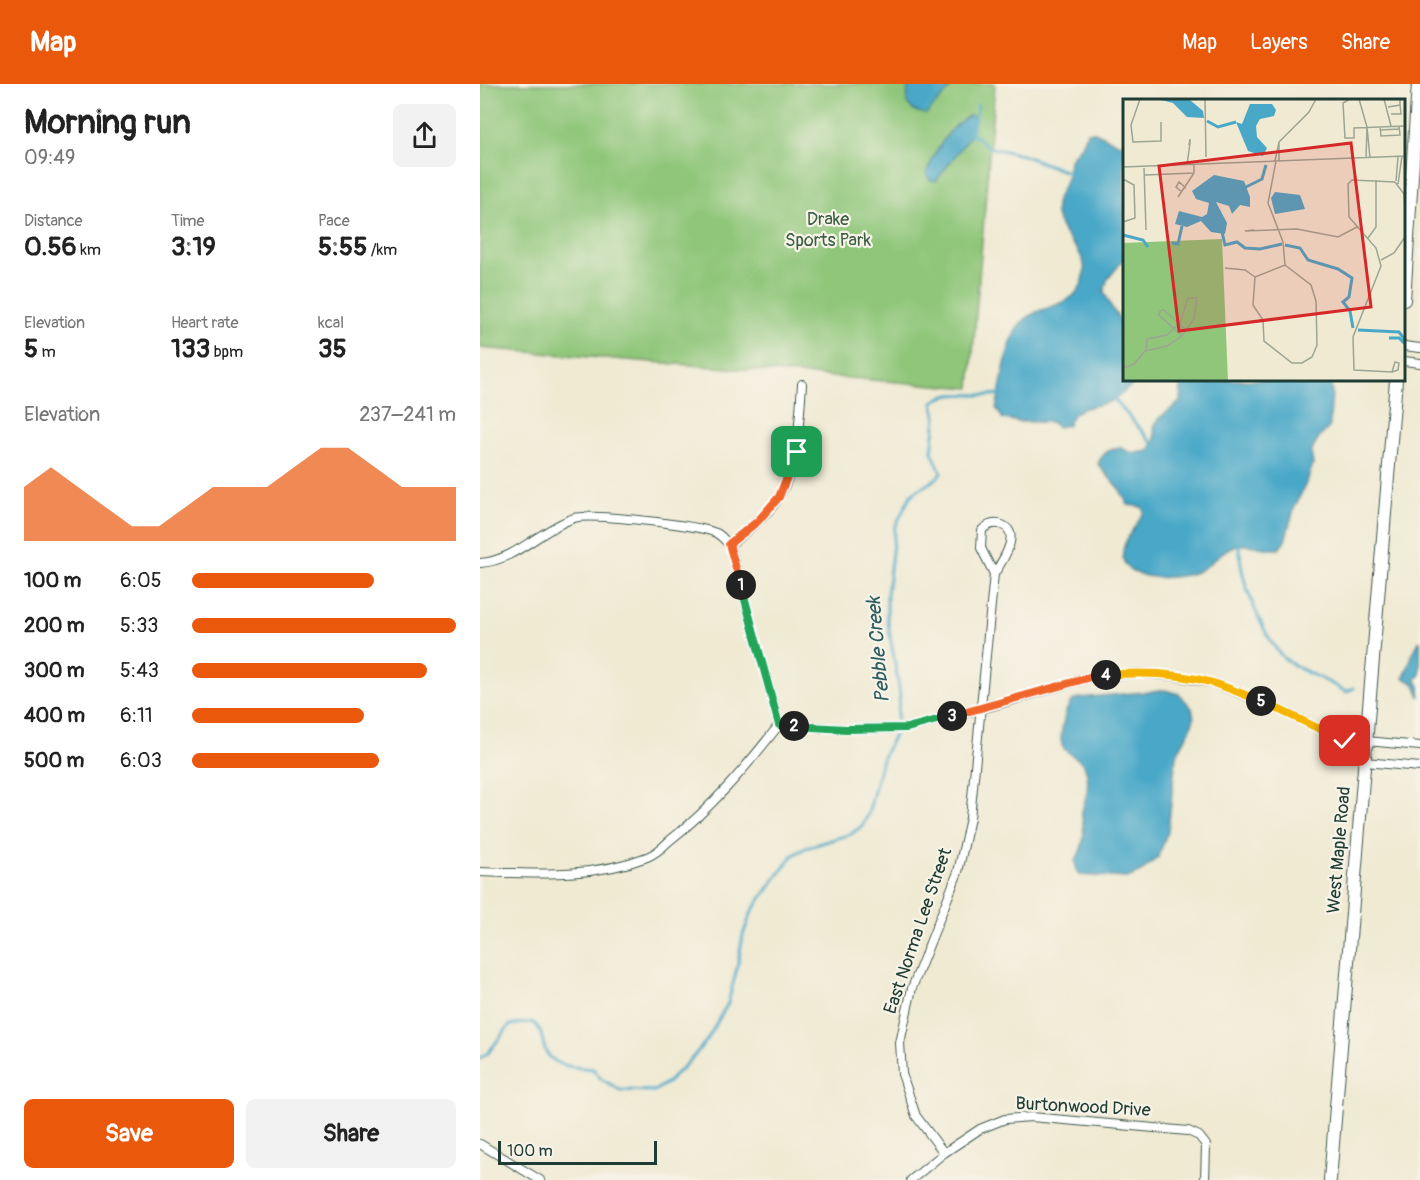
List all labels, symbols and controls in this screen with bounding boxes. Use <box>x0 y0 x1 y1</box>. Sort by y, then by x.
text: Map <box>30 25 76 60</box>
text: Map <box>1182 29 1217 56</box>
text: Layers <box>1250 29 1308 56</box>
text: Share <box>1341 29 1390 56</box>
inset map <box>1123 99 1405 381</box>
text: Morning run <box>24 102 191 143</box>
button: share <box>393 104 456 167</box>
text: 09:49 <box>24 145 75 170</box>
park label: Drake Sports Park <box>785 208 871 252</box>
text: Distance <box>24 211 83 231</box>
text: Time <box>171 211 204 231</box>
text: Pace <box>318 211 350 231</box>
text: 0.56 <box>24 231 77 263</box>
text: 3:19 <box>171 231 216 263</box>
text: 5:55 <box>318 231 367 263</box>
text: km <box>77 240 101 260</box>
text: /km <box>367 240 397 260</box>
text: Elevation <box>24 313 85 333</box>
text: Heart rate <box>171 313 238 333</box>
text: kcal <box>318 313 344 333</box>
text: 5 <box>24 333 38 365</box>
text: 133 <box>171 333 210 365</box>
text: 35 <box>318 333 347 365</box>
text: m <box>38 342 56 362</box>
text: bpm <box>210 342 243 362</box>
text: Elevation <box>24 402 100 427</box>
text: 237–241 m <box>359 402 456 427</box>
pin <box>771 426 822 477</box>
icon: arrive <box>780 435 813 468</box>
text: 100 m <box>24 568 81 593</box>
text: 6:05 <box>120 568 161 593</box>
pin: 1 <box>726 570 756 600</box>
text: 1 <box>738 575 744 595</box>
water label: Pebble Creek <box>861 594 895 704</box>
text: 200 m <box>24 613 85 638</box>
text: 5:33 <box>120 613 159 638</box>
text: 300 m <box>24 658 85 683</box>
text: 5:43 <box>120 658 159 683</box>
pin: 4 <box>1091 660 1121 690</box>
text: 4 <box>1101 665 1111 685</box>
pin: 5 <box>1246 686 1276 716</box>
text: 5 <box>1257 691 1265 711</box>
pin: 3 <box>937 701 967 731</box>
text: 400 m <box>24 703 85 728</box>
text: 6:11 <box>120 703 153 728</box>
text: 3 <box>948 706 956 726</box>
pin: 2 <box>779 711 809 741</box>
pin <box>1319 715 1370 766</box>
text: 2 <box>790 716 798 736</box>
icon: check <box>1328 724 1361 757</box>
text: 500 m <box>24 748 84 773</box>
text: 6:03 <box>120 748 162 773</box>
street label: West Maple Road <box>1322 785 1356 915</box>
street label: East Norma Lee Street <box>879 844 957 1017</box>
street label: Burtonwood Drive <box>1015 1092 1151 1122</box>
button: Save <box>24 1099 234 1168</box>
button: Share <box>246 1099 456 1168</box>
scale bar <box>498 1138 657 1166</box>
text: 100 m <box>507 1141 553 1161</box>

